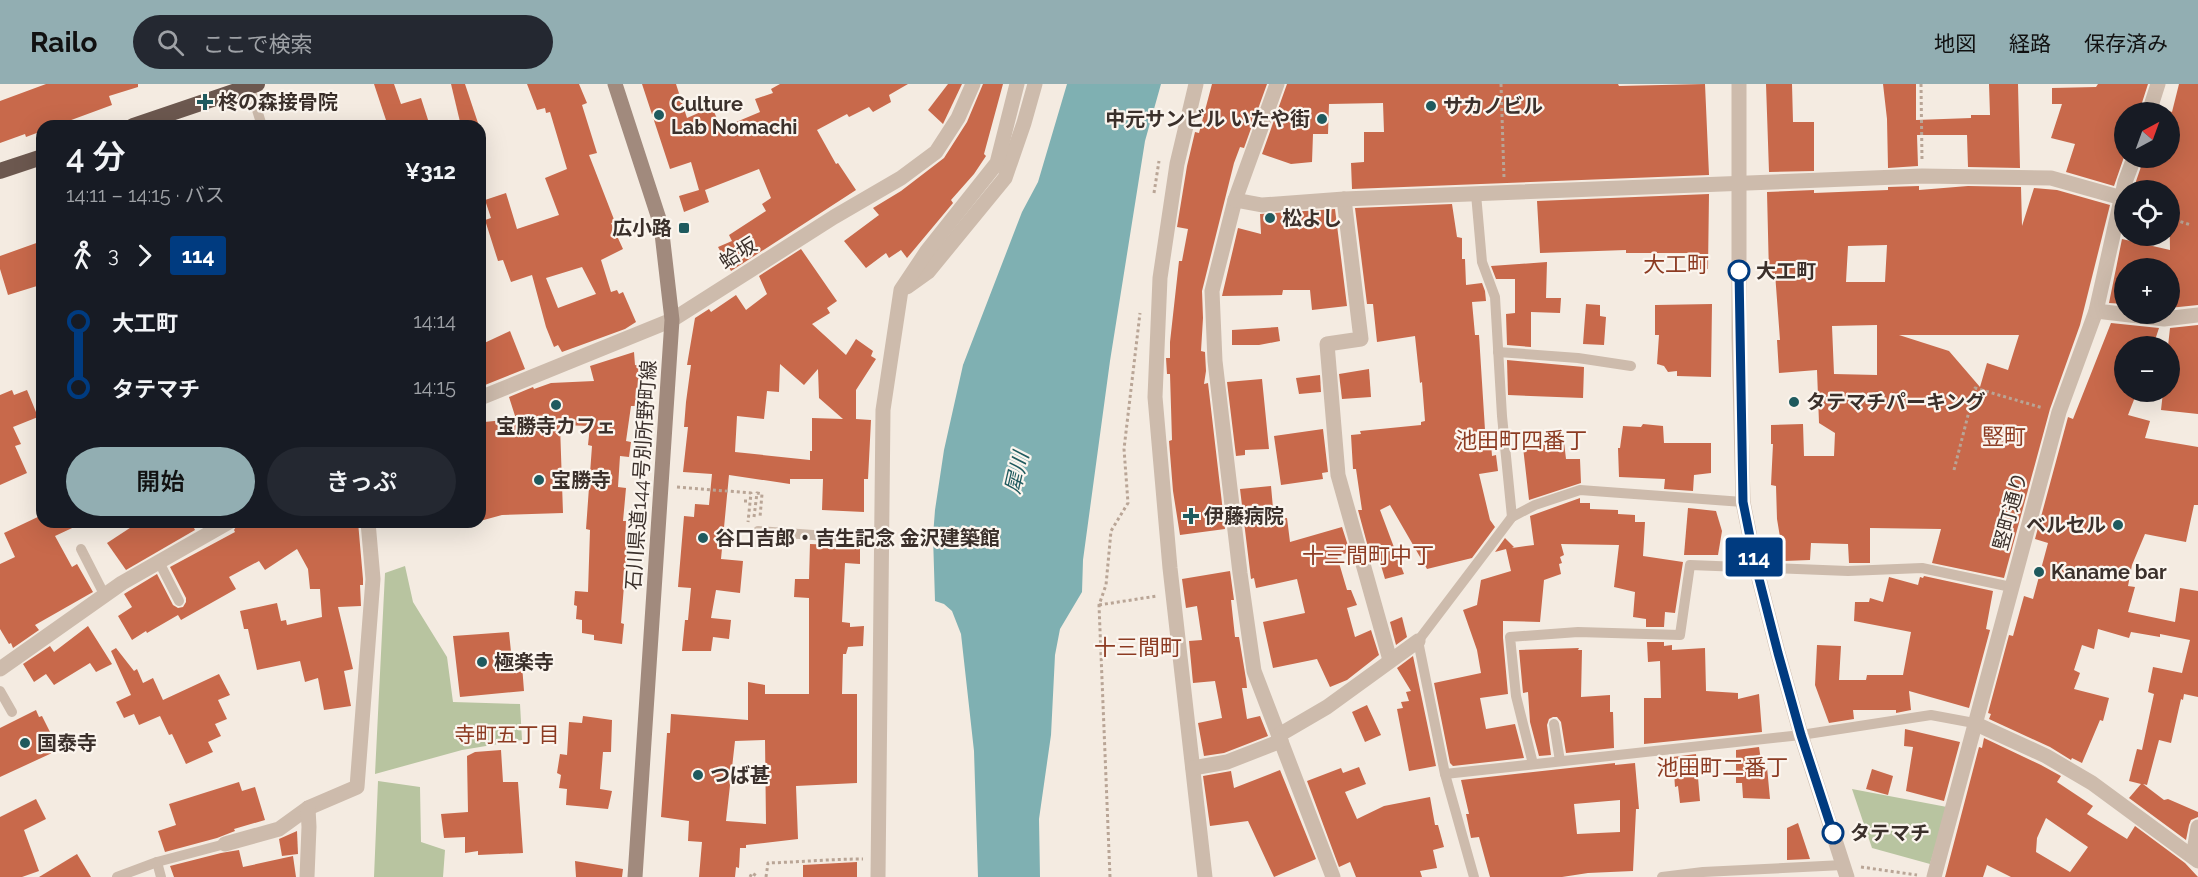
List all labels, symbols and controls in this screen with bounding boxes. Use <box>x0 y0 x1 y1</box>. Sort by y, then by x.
search box <box>133 15 553 69</box>
text: Railo <box>30 26 97 59</box>
icon: search <box>154 26 187 59</box>
text: ここで検索 <box>202 31 312 57</box>
text: 地図 <box>1934 31 1976 56</box>
text: 経路 <box>2009 31 2051 56</box>
text: 保存済み <box>2084 31 2168 56</box>
place label: 柊の森接骨院 <box>218 90 338 114</box>
place label: Culture Lab Nomachi <box>671 92 797 139</box>
marker: 柊の森接骨院 <box>196 93 214 111</box>
place label: サカノビル <box>1443 94 1543 118</box>
marker: サカノビル <box>1424 99 1438 113</box>
north arrow <box>2114 102 2180 168</box>
map controls <box>2114 102 2180 402</box>
place label: 中元サンビル いたや街 <box>1105 107 1310 131</box>
marker: Culture Lab Nomachi <box>652 108 666 122</box>
marker: 中元サンビル いたや街 <box>1315 112 1329 126</box>
text: 4 分 <box>66 137 126 176</box>
text: ¥312 <box>405 158 456 184</box>
button: locate <box>2114 180 2180 246</box>
text: 14:11 – 14:15 · バス <box>66 183 225 207</box>
place label: 松よし <box>1282 206 1342 230</box>
marker: 松よし <box>1263 211 1277 225</box>
place label: 広小路 <box>612 216 672 240</box>
marker: 広小路 <box>677 221 691 235</box>
street label: 蛤坂 <box>715 232 761 274</box>
icon: walk <box>66 239 99 272</box>
icon: forward <box>128 239 161 272</box>
text: 3 <box>108 243 119 267</box>
text: 114 <box>182 243 214 268</box>
district label: 大工町 <box>1643 251 1709 277</box>
button: + <box>2114 258 2180 324</box>
place label: 大工町 <box>1756 259 1816 283</box>
marker: 大工町 <box>1728 260 1750 282</box>
text: 14:14 <box>413 309 456 333</box>
text: 大工町 <box>112 310 178 336</box>
button: − <box>2114 336 2180 402</box>
street label: 石川県道144号別所野町線 <box>621 359 661 591</box>
text: 14:15 <box>413 375 456 399</box>
text: タテマチ <box>112 376 200 402</box>
place label: タテマチパーキング <box>1806 390 1985 414</box>
marker: タテマチパーキング <box>1787 395 1801 409</box>
marker: 宝勝寺カフェ <box>549 398 563 412</box>
place label: 宝勝寺カフェ <box>496 414 616 438</box>
district label: 竪町 <box>1982 423 2026 449</box>
district label: 池田町四番丁 <box>1455 427 1587 453</box>
button: 開始 <box>66 447 255 516</box>
button: きっぷ <box>267 447 456 516</box>
water label: 犀川 <box>1000 448 1034 496</box>
place label: 宝勝寺 <box>551 468 611 492</box>
street label: 竪町通り <box>1988 469 2032 553</box>
marker: 宝勝寺 <box>532 473 546 487</box>
place label: 伊藤病院 <box>1204 504 1284 528</box>
marker: 伊藤病院 <box>1182 507 1200 525</box>
place label: ベルセル <box>2026 513 2106 537</box>
marker: ベルセル <box>2111 518 2125 532</box>
place label: 谷口吉郎・吉生記念 金沢建築館 <box>715 526 1000 550</box>
marker: 谷口吉郎・吉生記念 金沢建築館 <box>696 531 710 545</box>
line badge: 114 <box>1720 538 1788 576</box>
district label: 十三間町中丁 <box>1302 542 1434 568</box>
text: 114 <box>1738 545 1770 570</box>
place label: Kaname bar <box>2051 560 2167 584</box>
marker: Kaname bar <box>2032 565 2046 579</box>
district label: 十三間町 <box>1094 634 1182 660</box>
place label: 極楽寺 <box>494 650 554 674</box>
marker: 極楽寺 <box>475 655 489 669</box>
district label: 寺町五丁目 <box>455 722 560 747</box>
place label: 国泰寺 <box>37 731 97 755</box>
marker: 国泰寺 <box>18 736 32 750</box>
district label: 池田町二番丁 <box>1656 754 1788 780</box>
place label: つば甚 <box>710 763 770 787</box>
marker: つば甚 <box>691 768 705 782</box>
place label: タテマチ <box>1850 821 1930 845</box>
marker: タテマチ <box>1822 822 1844 844</box>

